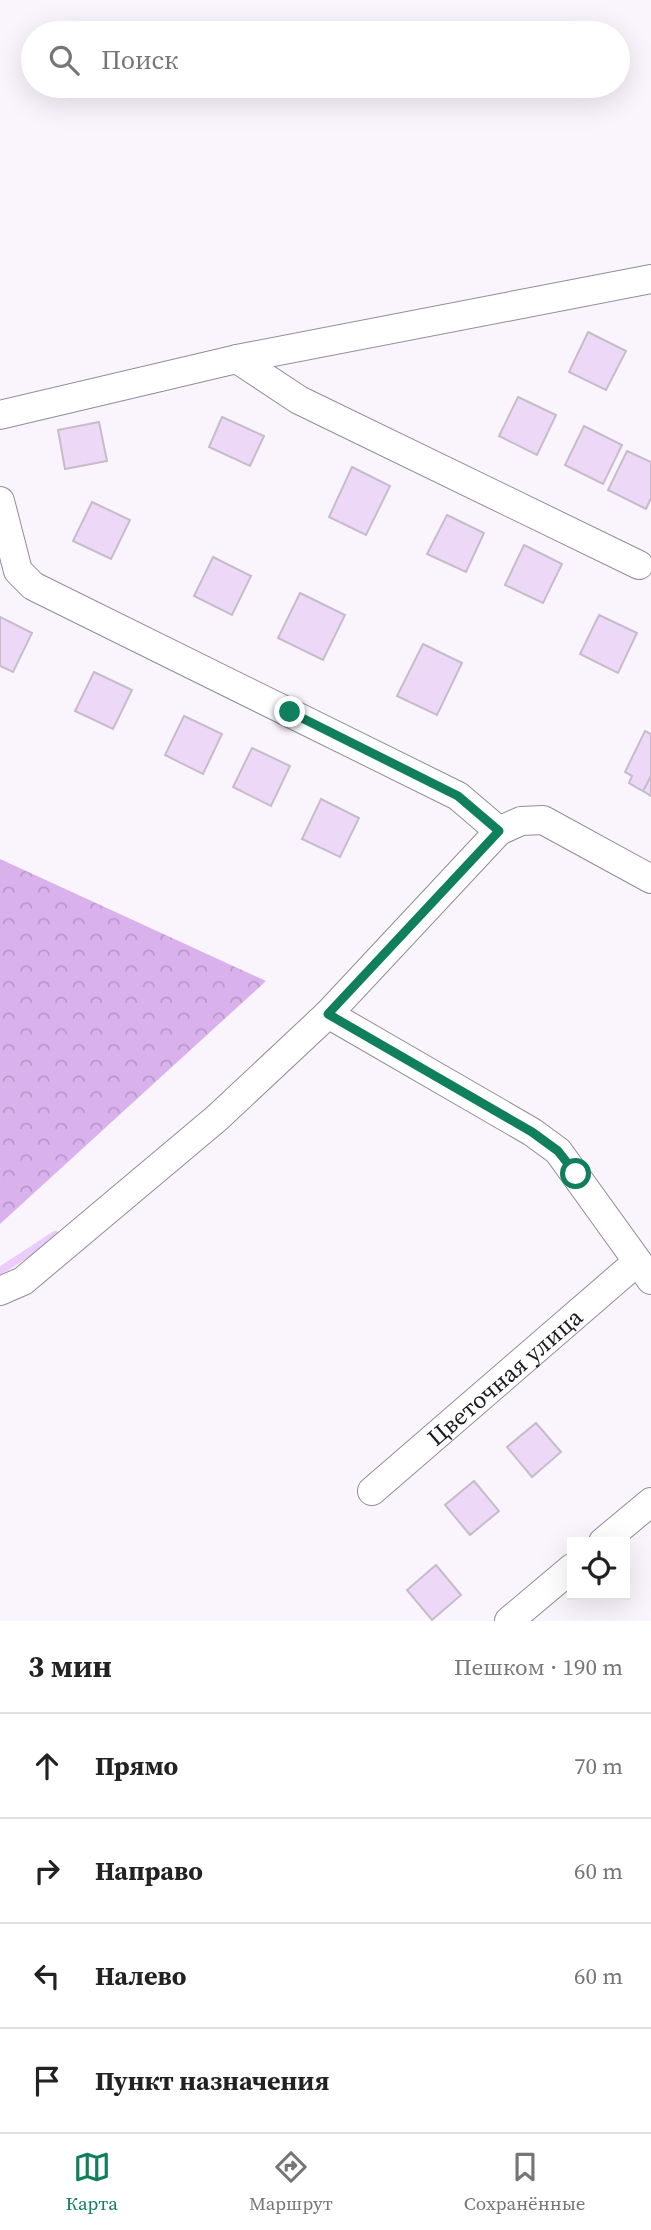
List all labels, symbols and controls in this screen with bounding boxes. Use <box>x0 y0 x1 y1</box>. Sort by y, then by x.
search box <box>21 21 630 98</box>
icon: search <box>45 41 83 79</box>
text: Поиск <box>101 42 178 78</box>
route end <box>274 696 305 727</box>
route start <box>560 1158 591 1189</box>
street label: Цветочная улица <box>420 1300 590 1453</box>
map controls <box>567 1537 630 1600</box>
button: locate <box>567 1537 630 1600</box>
text: 3 мин <box>28 1646 112 1687</box>
text: Пешком · 190 m <box>454 1651 623 1683</box>
icon: ahead <box>28 1747 66 1785</box>
text: Прямо <box>95 1748 178 1784</box>
text: 70 m <box>574 1750 623 1782</box>
icon: right <box>28 1852 66 1890</box>
text: Направо <box>95 1853 203 1889</box>
text: 60 m <box>574 1855 623 1887</box>
icon: left <box>28 1957 66 1995</box>
text: Налево <box>95 1958 186 1994</box>
text: 60 m <box>574 1960 623 1992</box>
icon: arrive <box>28 2062 66 2100</box>
text: Пункт назначения <box>95 2063 329 2099</box>
tab: Карта <box>66 2148 118 2216</box>
tab: Маршрут <box>249 2148 333 2216</box>
tab: Сохранённые <box>464 2148 585 2216</box>

